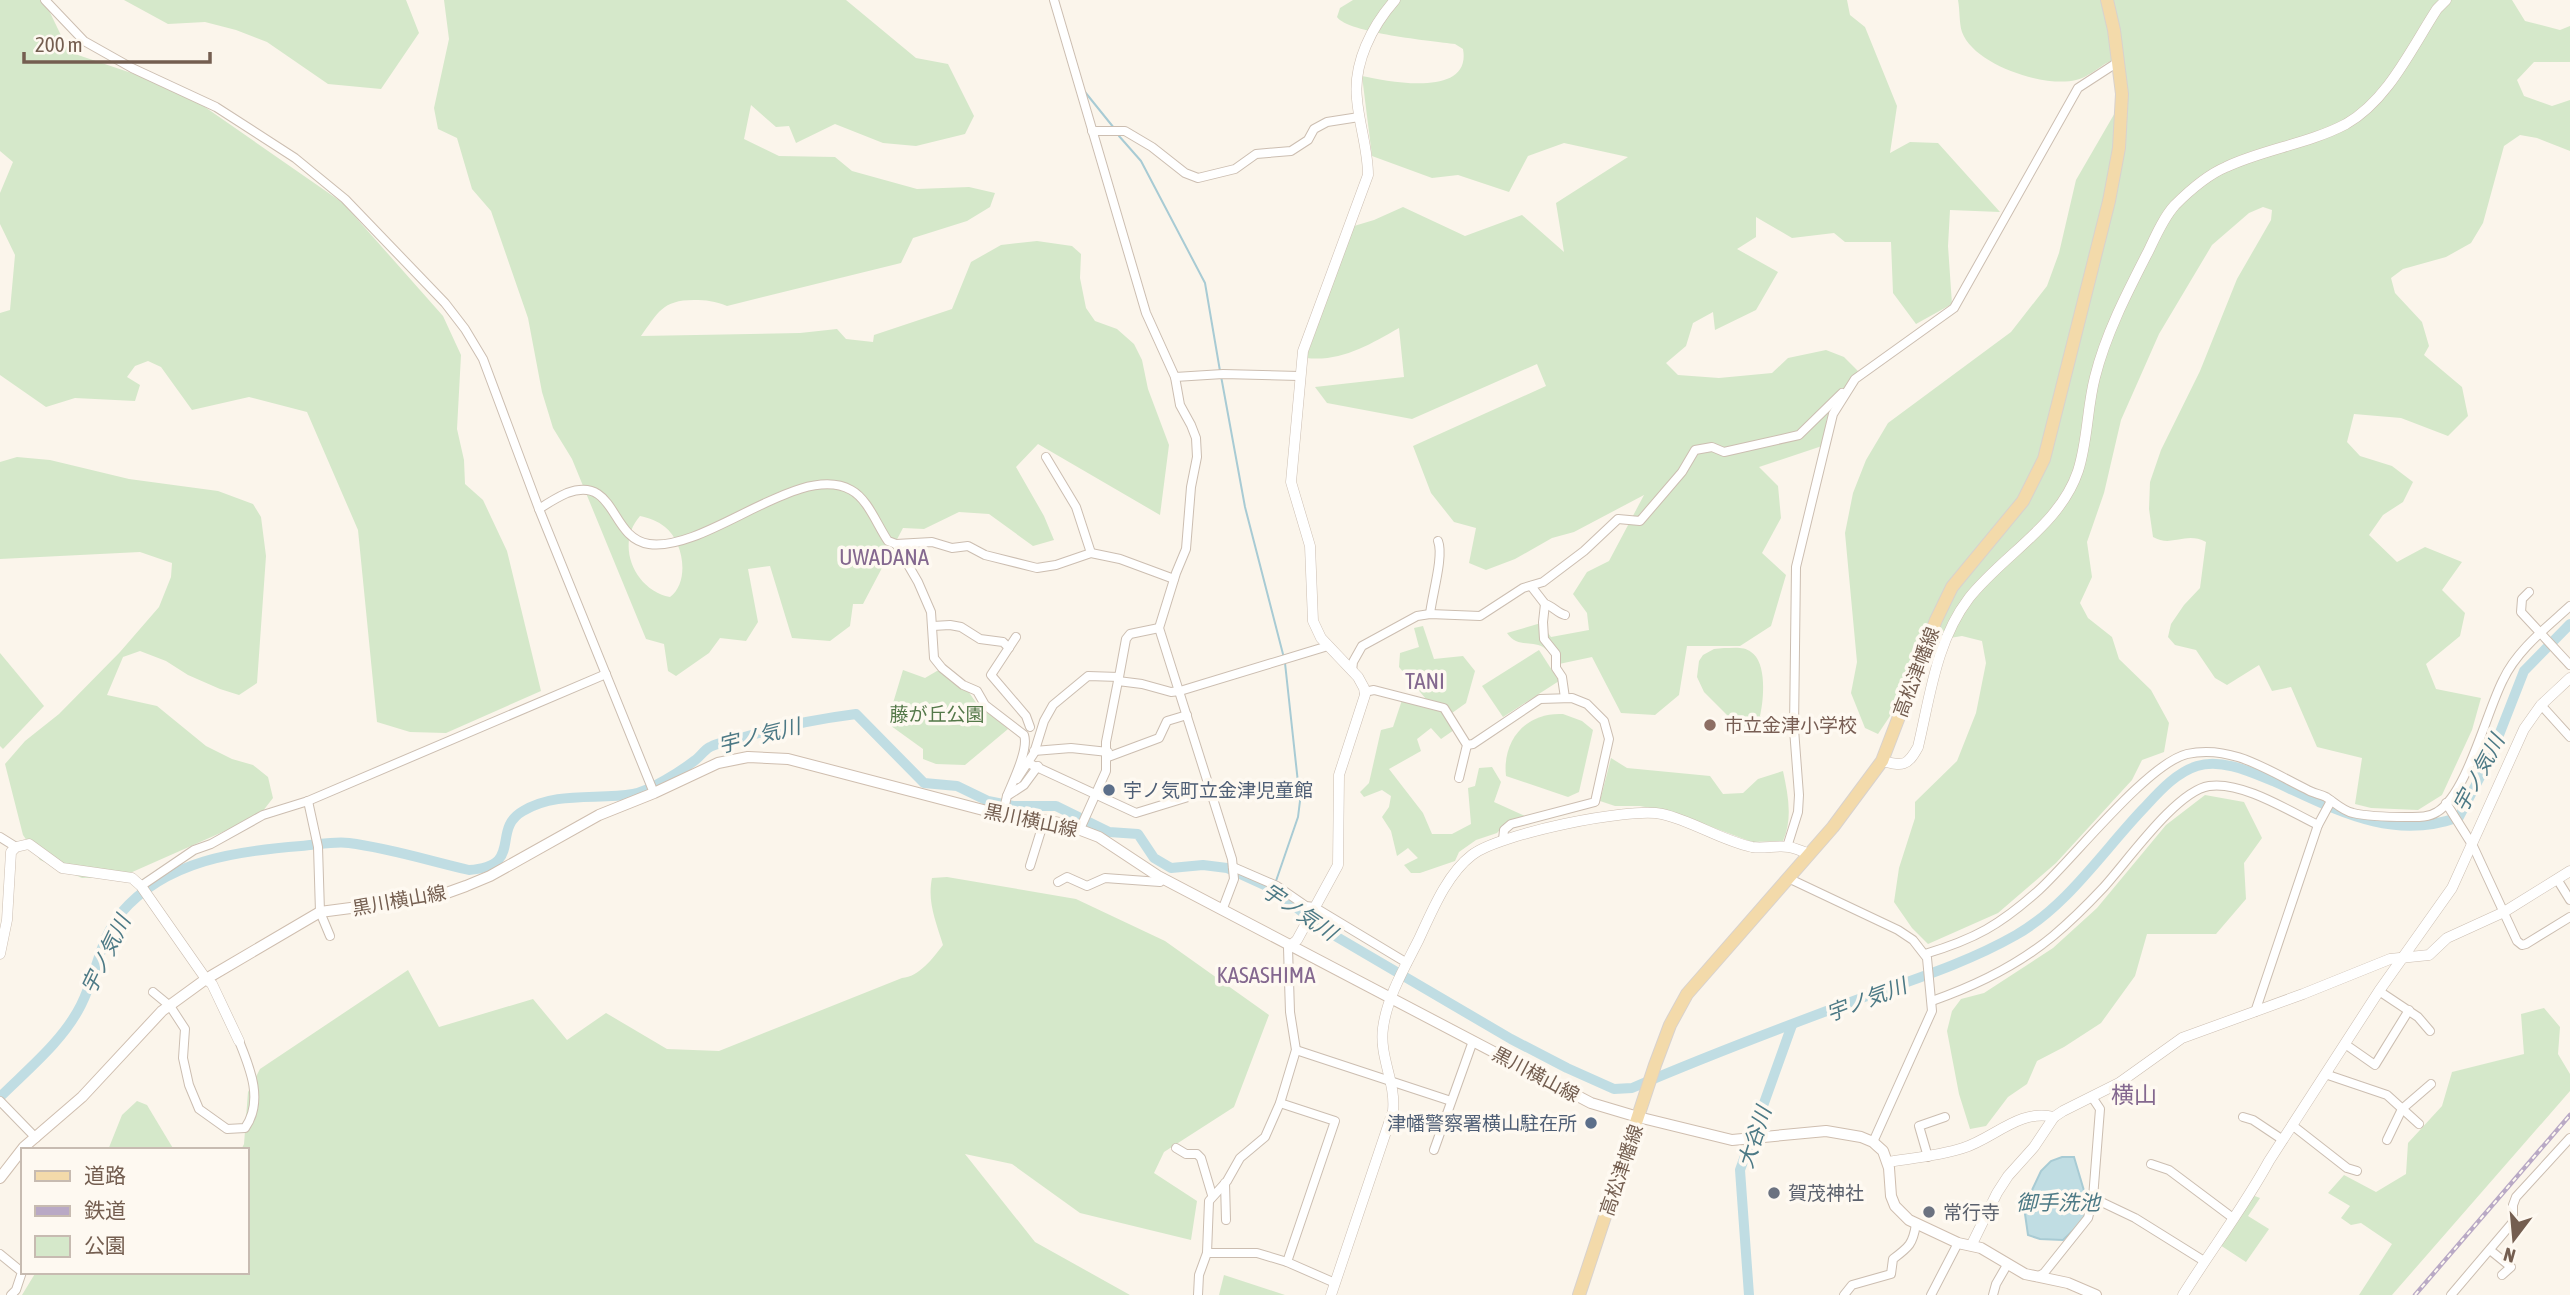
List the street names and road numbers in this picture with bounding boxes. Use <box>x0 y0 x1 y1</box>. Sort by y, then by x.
street label: 高松津幡線 <box>1889 624 1943 720</box>
street label: 黒川横山線 <box>982 799 1080 841</box>
street label: 黒川横山線 <box>350 881 448 919</box>
street label: 黒川横山線 <box>1489 1042 1583 1106</box>
street label: 高松津幡線 <box>1595 1121 1647 1219</box>

